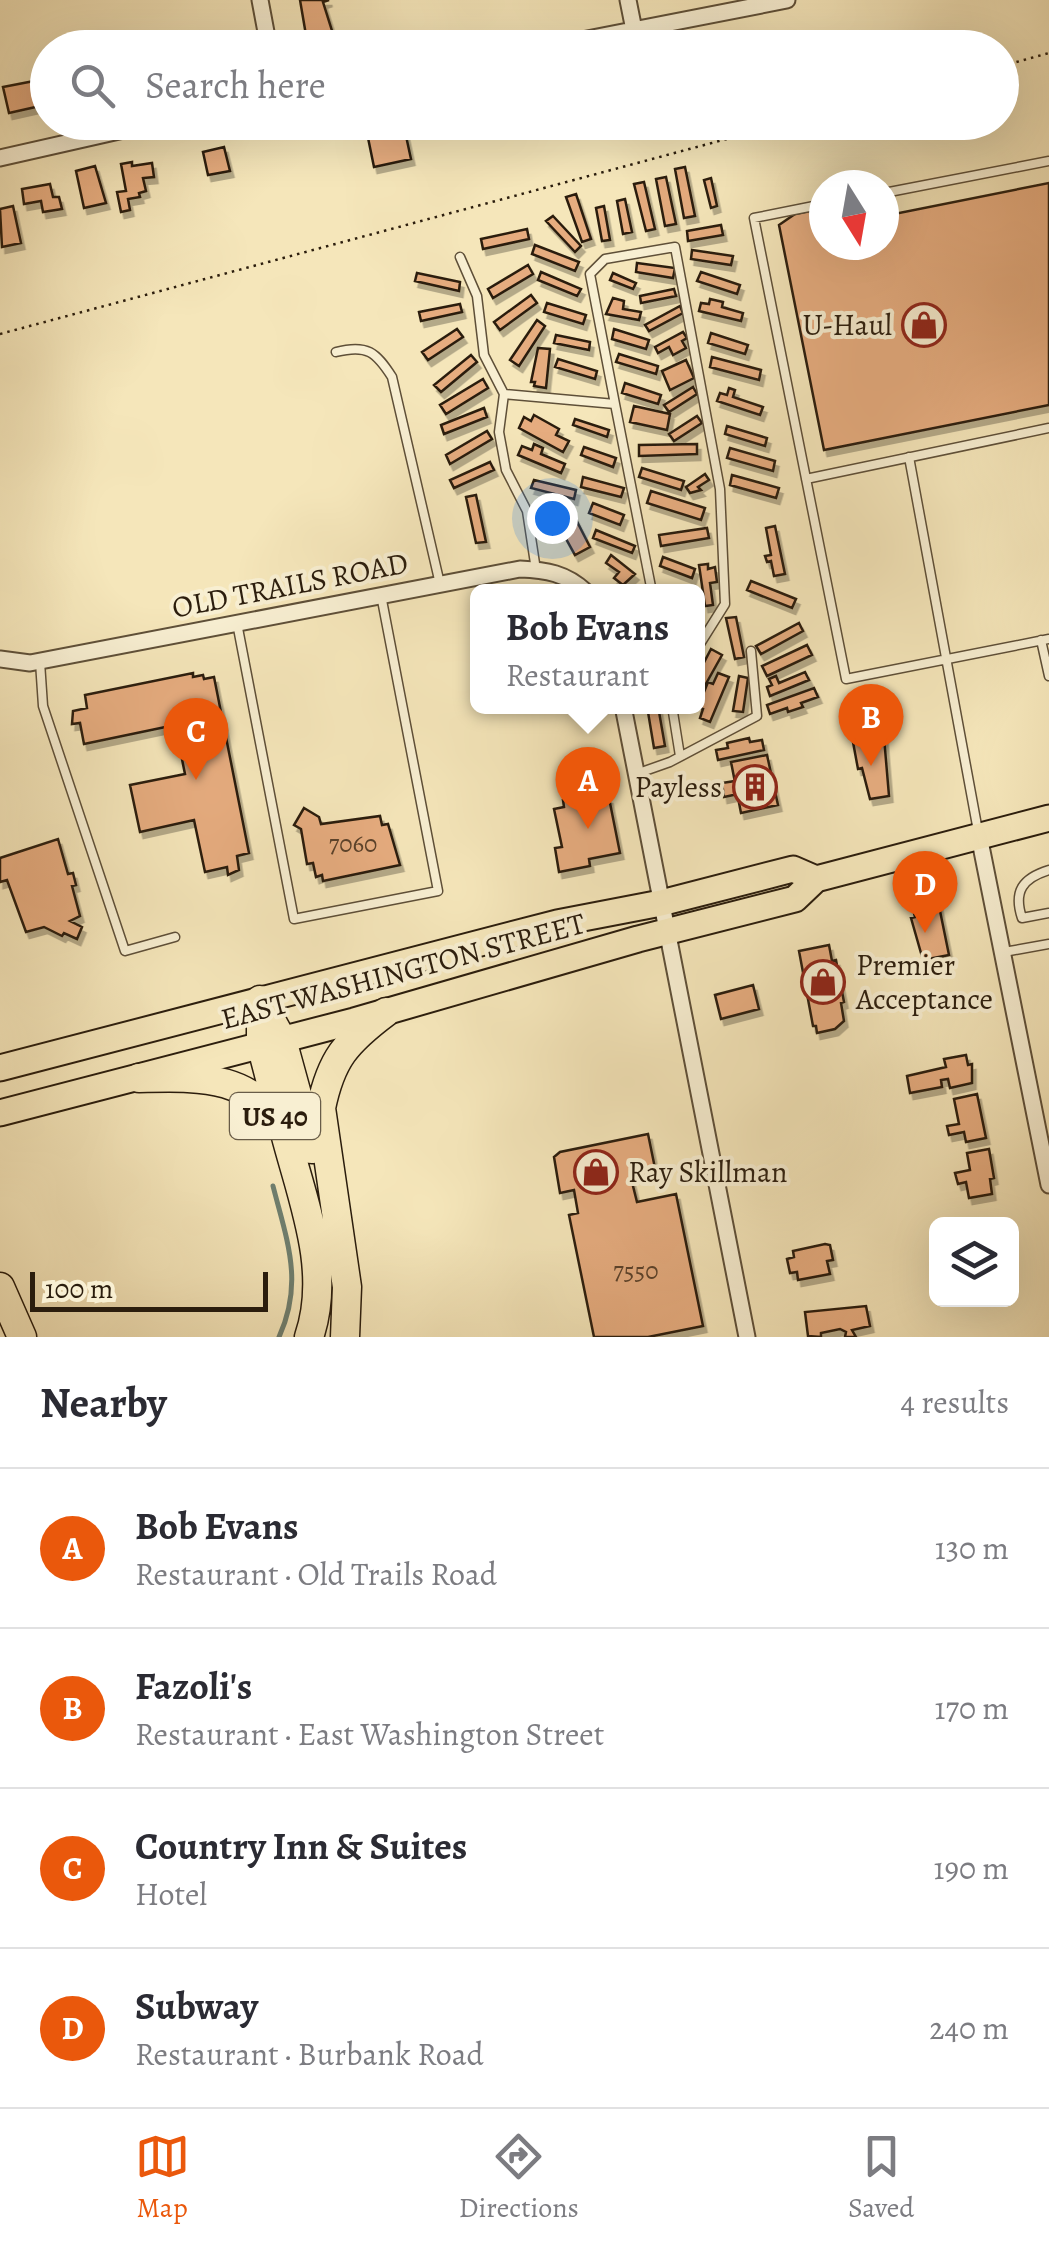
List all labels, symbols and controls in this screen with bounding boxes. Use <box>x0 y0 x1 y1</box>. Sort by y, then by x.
search box <box>30 30 1019 140</box>
icon: search <box>65 58 120 113</box>
text: Search here <box>145 59 326 111</box>
north arrow <box>809 170 899 260</box>
shop icon: U-Haul <box>901 302 947 348</box>
place label: U-Haul <box>802 305 892 345</box>
your location <box>527 493 578 544</box>
street label: OLD TRAILS ROAD <box>169 543 411 627</box>
popup <box>470 584 705 714</box>
text: Bob Evans <box>506 601 669 653</box>
text: Restaurant <box>506 653 649 697</box>
pin: B <box>838 684 904 766</box>
pin: C <box>164 698 228 780</box>
pin: A <box>556 746 620 829</box>
building icon: Payless <box>732 764 778 810</box>
place label: Payless <box>634 767 722 807</box>
house number: 7060 <box>329 827 377 861</box>
pin: D <box>892 850 958 933</box>
street label: EAST WASHINGTON STREET <box>217 903 590 1039</box>
place label: Premier Acceptance <box>855 945 993 1019</box>
shop icon: Premier Acceptance <box>800 959 846 1005</box>
road number: US 40 <box>230 1093 320 1139</box>
shop icon: Ray Skillman <box>573 1149 619 1195</box>
place label: Ray Skillman <box>628 1152 787 1192</box>
map controls <box>929 1217 1019 1307</box>
button: layers <box>929 1217 1019 1307</box>
house number: 7550 <box>613 1254 659 1288</box>
scale bar <box>30 1267 268 1312</box>
text: 100 m <box>45 1270 113 1308</box>
text: Nearby <box>40 1374 167 1431</box>
text: 4 results <box>900 1380 1009 1424</box>
text: Bob Evans <box>135 1500 299 1552</box>
text: A <box>62 1526 83 1570</box>
text: 130 m <box>935 1526 1009 1570</box>
text: Restaurant · Old Trails Road <box>135 1552 497 1596</box>
text: Fazoli's <box>135 1660 252 1712</box>
text: B <box>62 1686 83 1730</box>
text: 170 m <box>935 1686 1009 1730</box>
text: Restaurant · East Washington Street <box>135 1712 604 1756</box>
text: Country Inn & Suites <box>135 1820 467 1872</box>
text: C <box>63 1846 82 1890</box>
text: 190 m <box>933 1846 1009 1890</box>
text: Hotel <box>135 1872 207 1916</box>
text: Subway <box>135 1980 258 2032</box>
text: D <box>61 2006 84 2050</box>
text: 240 m <box>929 2006 1009 2050</box>
text: Restaurant · Burbank Road <box>135 2032 484 2076</box>
tab: Map <box>135 2129 190 2227</box>
tab: Directions <box>459 2129 579 2227</box>
tab: Saved <box>848 2129 914 2227</box>

